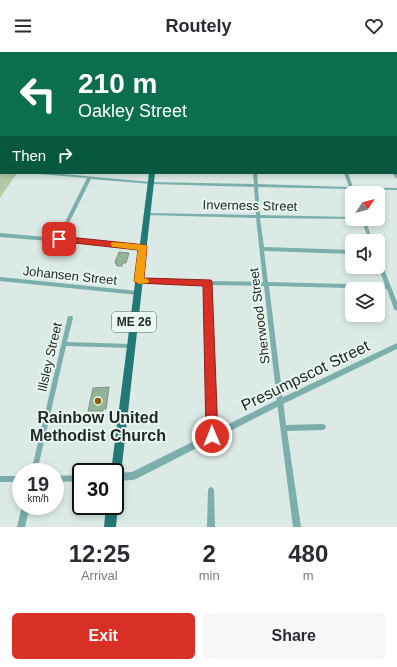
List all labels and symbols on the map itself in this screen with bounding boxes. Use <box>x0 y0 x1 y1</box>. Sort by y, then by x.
north arrow <box>345 186 385 226</box>
street label: Inverness Street <box>203 197 298 214</box>
pin <box>42 222 76 256</box>
street label: Johansen Street <box>22 263 118 288</box>
street label: Sherwood Street <box>246 267 273 365</box>
road number: ME 26 <box>112 312 156 332</box>
street label: Illsley Street <box>34 321 65 393</box>
street label: Presumpscot Street <box>238 337 373 414</box>
marker: Rainbow United Methodist Church <box>93 396 103 406</box>
place label: Rainbow United Methodist Church <box>30 409 166 444</box>
position arrow <box>191 415 233 457</box>
speed limit sign: 30 <box>72 463 124 515</box>

